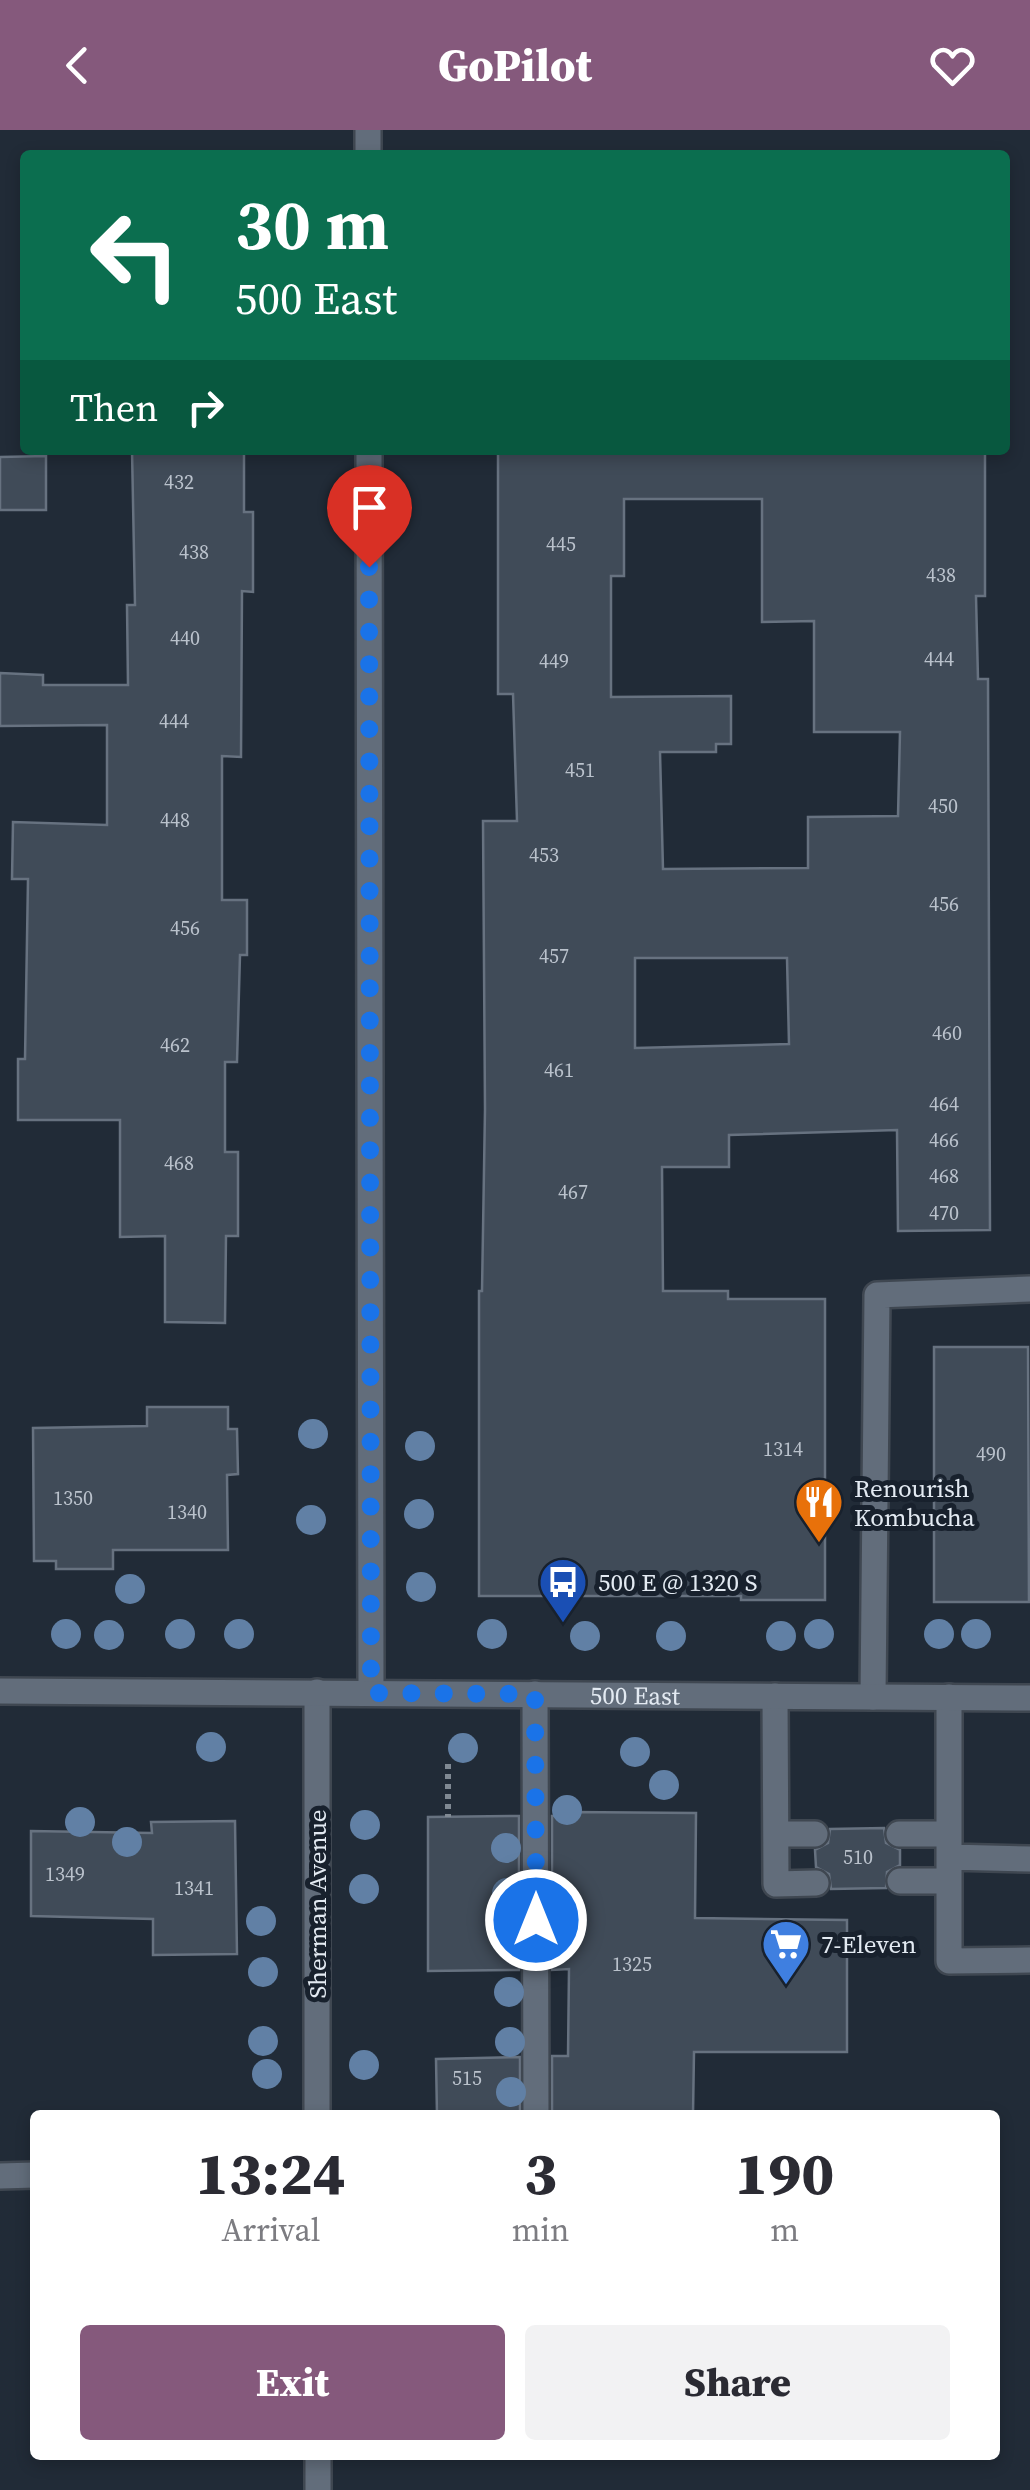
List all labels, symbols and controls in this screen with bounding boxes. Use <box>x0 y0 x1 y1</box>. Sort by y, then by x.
text: GoPilot <box>438 34 592 96</box>
icon: back <box>50 38 105 93</box>
icon: heart <box>925 38 980 93</box>
text: 30 m <box>235 176 389 272</box>
icon: left <box>70 190 200 320</box>
text: 500 East <box>235 267 397 329</box>
icon: right <box>178 380 233 435</box>
text: Then <box>70 382 158 434</box>
pin <box>327 465 412 568</box>
house number: 432 <box>164 468 194 496</box>
icon: arrive <box>342 480 397 535</box>
house number: 445 <box>546 530 576 558</box>
house number: 438 <box>179 538 209 566</box>
house number: 438 <box>926 561 956 589</box>
house number: 440 <box>170 624 200 652</box>
house number: 444 <box>924 645 954 673</box>
house number: 449 <box>539 647 569 675</box>
house number: 444 <box>159 707 189 735</box>
house number: 451 <box>565 756 595 784</box>
house number: 450 <box>928 792 958 820</box>
house number: 448 <box>160 806 190 834</box>
house number: 453 <box>529 841 559 869</box>
house number: 456 <box>929 890 959 918</box>
house number: 456 <box>170 914 200 942</box>
house number: 457 <box>539 942 569 970</box>
house number: 460 <box>932 1019 962 1047</box>
house number: 462 <box>160 1031 190 1059</box>
house number: 461 <box>544 1056 574 1084</box>
house number: 464 <box>929 1090 959 1118</box>
house number: 466 <box>929 1126 959 1154</box>
house number: 468 <box>164 1149 194 1177</box>
house number: 468 <box>929 1162 959 1190</box>
house number: 467 <box>558 1178 588 1206</box>
house number: 470 <box>929 1199 959 1227</box>
house number: 1314 <box>763 1435 803 1463</box>
house number: 490 <box>976 1440 1006 1468</box>
place label: Renourish Kombucha <box>854 1471 975 1534</box>
restaurant icon: Renourish Kombucha <box>793 1476 845 1544</box>
house number: 1350 <box>53 1484 93 1512</box>
house number: 1340 <box>167 1498 207 1526</box>
bus stop icon: 500 E @ 1320 S <box>537 1556 589 1624</box>
place label: 500 E @ 1320 S <box>598 1565 758 1599</box>
street label: 500 East <box>590 1678 681 1713</box>
street label: Sherman Avenue <box>300 1809 334 1999</box>
house number: 510 <box>843 1843 873 1871</box>
house number: 1349 <box>45 1860 85 1888</box>
position arrow <box>484 1868 588 1972</box>
house number: 1341 <box>174 1874 214 1902</box>
supermarket icon: 7-Eleven <box>760 1918 812 1986</box>
place label: 7-Eleven <box>821 1927 916 1961</box>
house number: 1325 <box>612 1950 652 1978</box>
house number: 515 <box>452 2064 482 2092</box>
text: 13:24 <box>196 2132 346 2214</box>
text: 3 <box>524 2132 557 2214</box>
text: 190 <box>735 2132 834 2214</box>
text: Arrival <box>221 2208 320 2252</box>
text: min <box>512 2208 569 2252</box>
text: m <box>770 2208 799 2252</box>
button: Exit <box>80 2325 505 2440</box>
button: Share <box>525 2325 950 2440</box>

